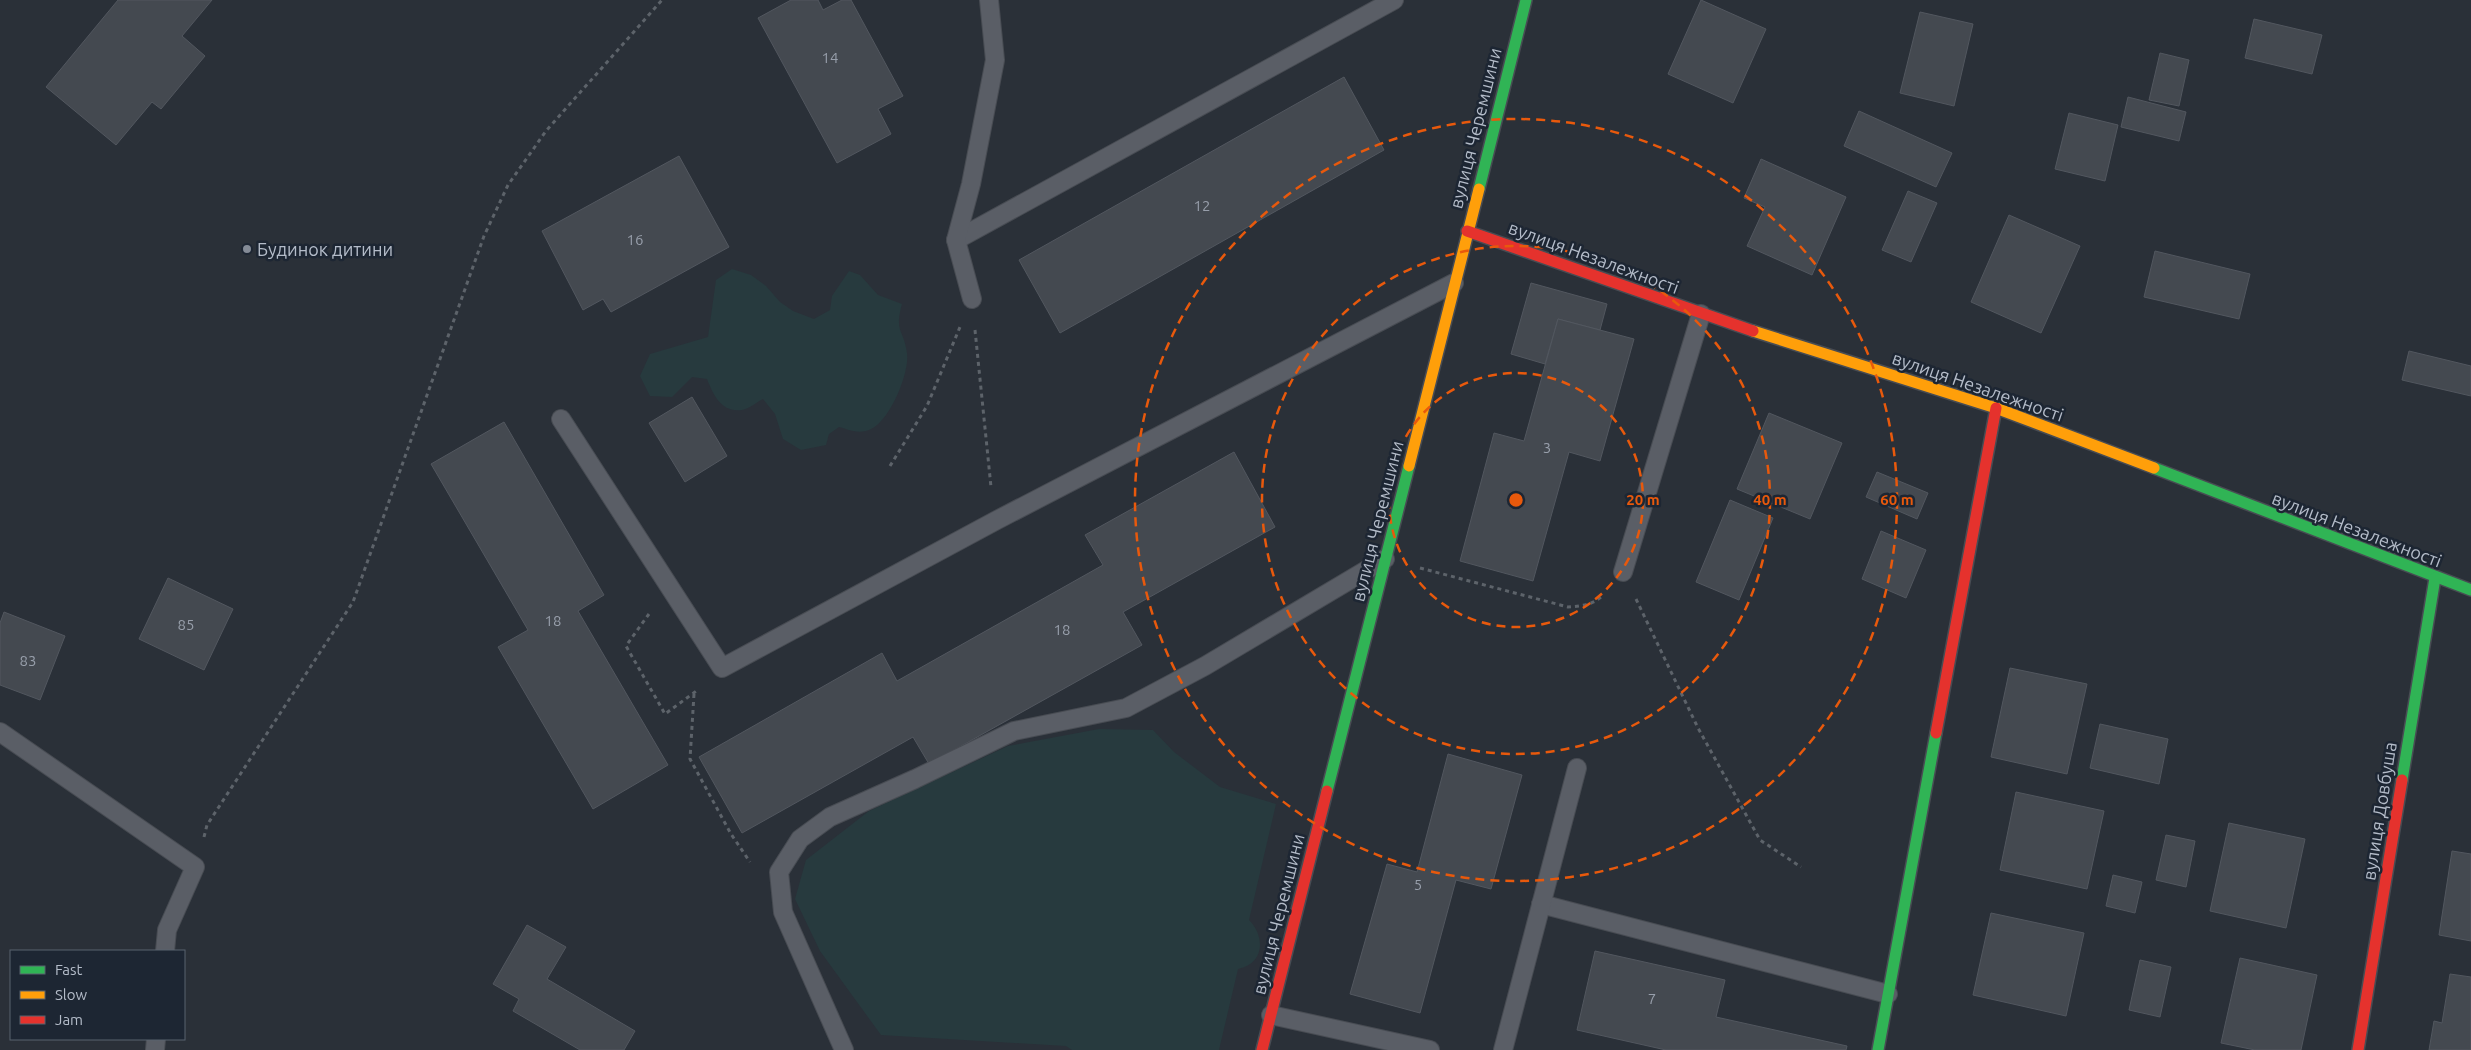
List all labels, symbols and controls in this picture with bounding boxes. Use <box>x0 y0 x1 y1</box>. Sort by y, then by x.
street label: вулиця Черемшини <box>1445 46 1505 210</box>
house number: 14 <box>822 49 838 66</box>
house number: 12 <box>1194 197 1210 214</box>
street label: вулиця Незалежності <box>1506 217 1682 297</box>
house number: 16 <box>627 231 643 248</box>
place label: Будинок дитини <box>257 239 393 259</box>
marker: Будинок дитини <box>241 243 253 255</box>
street label: вулиця Незалежності <box>1890 347 2066 425</box>
street label: вулиця Черемшини <box>1347 439 1407 603</box>
house number: 3 <box>1543 439 1551 456</box>
street label: вулиця Незалежності <box>2269 487 2445 571</box>
centre of rings <box>1507 491 1525 509</box>
text: 20 m <box>1626 491 1660 508</box>
text: 40 m <box>1753 491 1787 508</box>
text: 60 m <box>1880 491 1914 508</box>
house number: 18 <box>545 612 561 629</box>
house number: 85 <box>178 616 194 633</box>
house number: 18 <box>1054 621 1070 638</box>
house number: 83 <box>20 652 36 669</box>
street label: вулиця Довбуша <box>2358 740 2400 882</box>
street label: вулиця Черемшини <box>1248 832 1308 996</box>
house number: 5 <box>1414 876 1422 893</box>
legend <box>10 950 185 1040</box>
text: Fast <box>55 961 83 978</box>
text: Slow <box>55 986 88 1003</box>
house number: 7 <box>1648 990 1656 1007</box>
text: Jam <box>55 1011 83 1028</box>

